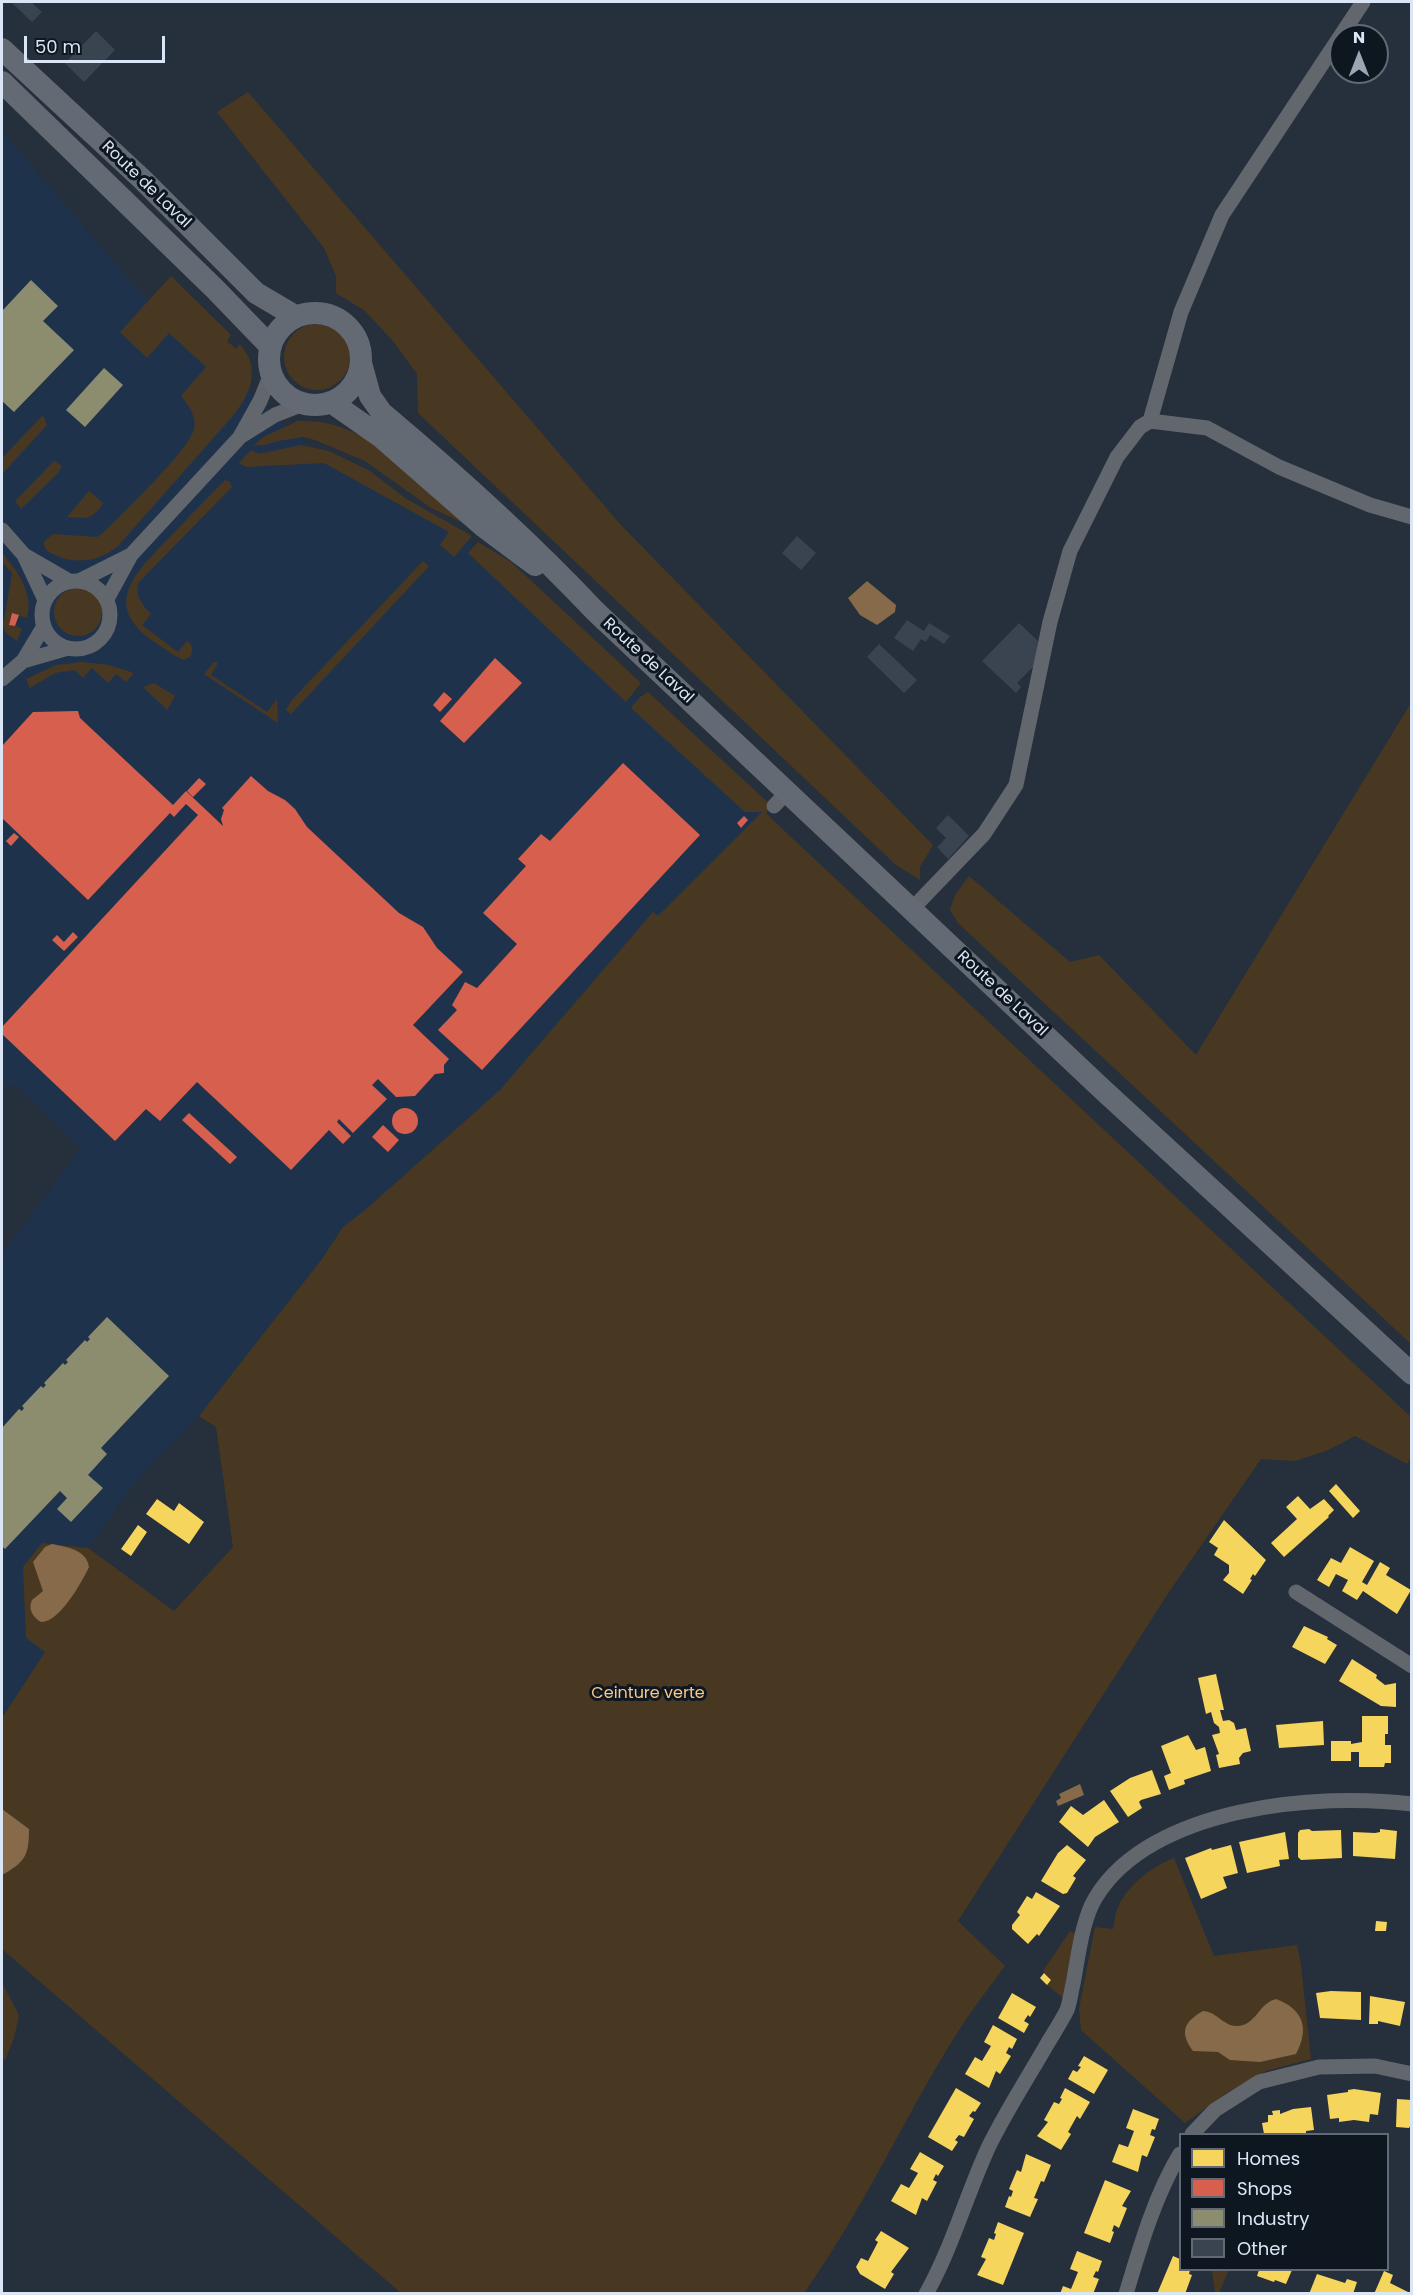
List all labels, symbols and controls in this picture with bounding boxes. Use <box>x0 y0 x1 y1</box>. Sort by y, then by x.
scale bar <box>27 24 168 62</box>
north arrow <box>1329 24 1389 84</box>
text: N <box>1353 26 1365 49</box>
text: 50 m <box>35 34 81 59</box>
street label: Route de Laval <box>97 138 195 232</box>
street label: Route de Laval <box>599 614 697 708</box>
street label: Route de Laval <box>953 947 1051 1041</box>
park label: Ceinture verte <box>591 1684 705 1704</box>
legend <box>1179 2133 1389 2271</box>
text: Homes <box>1237 2146 1300 2171</box>
text: Shops <box>1237 2176 1292 2201</box>
text: Industry <box>1237 2206 1309 2231</box>
text: Other <box>1237 2236 1287 2261</box>

